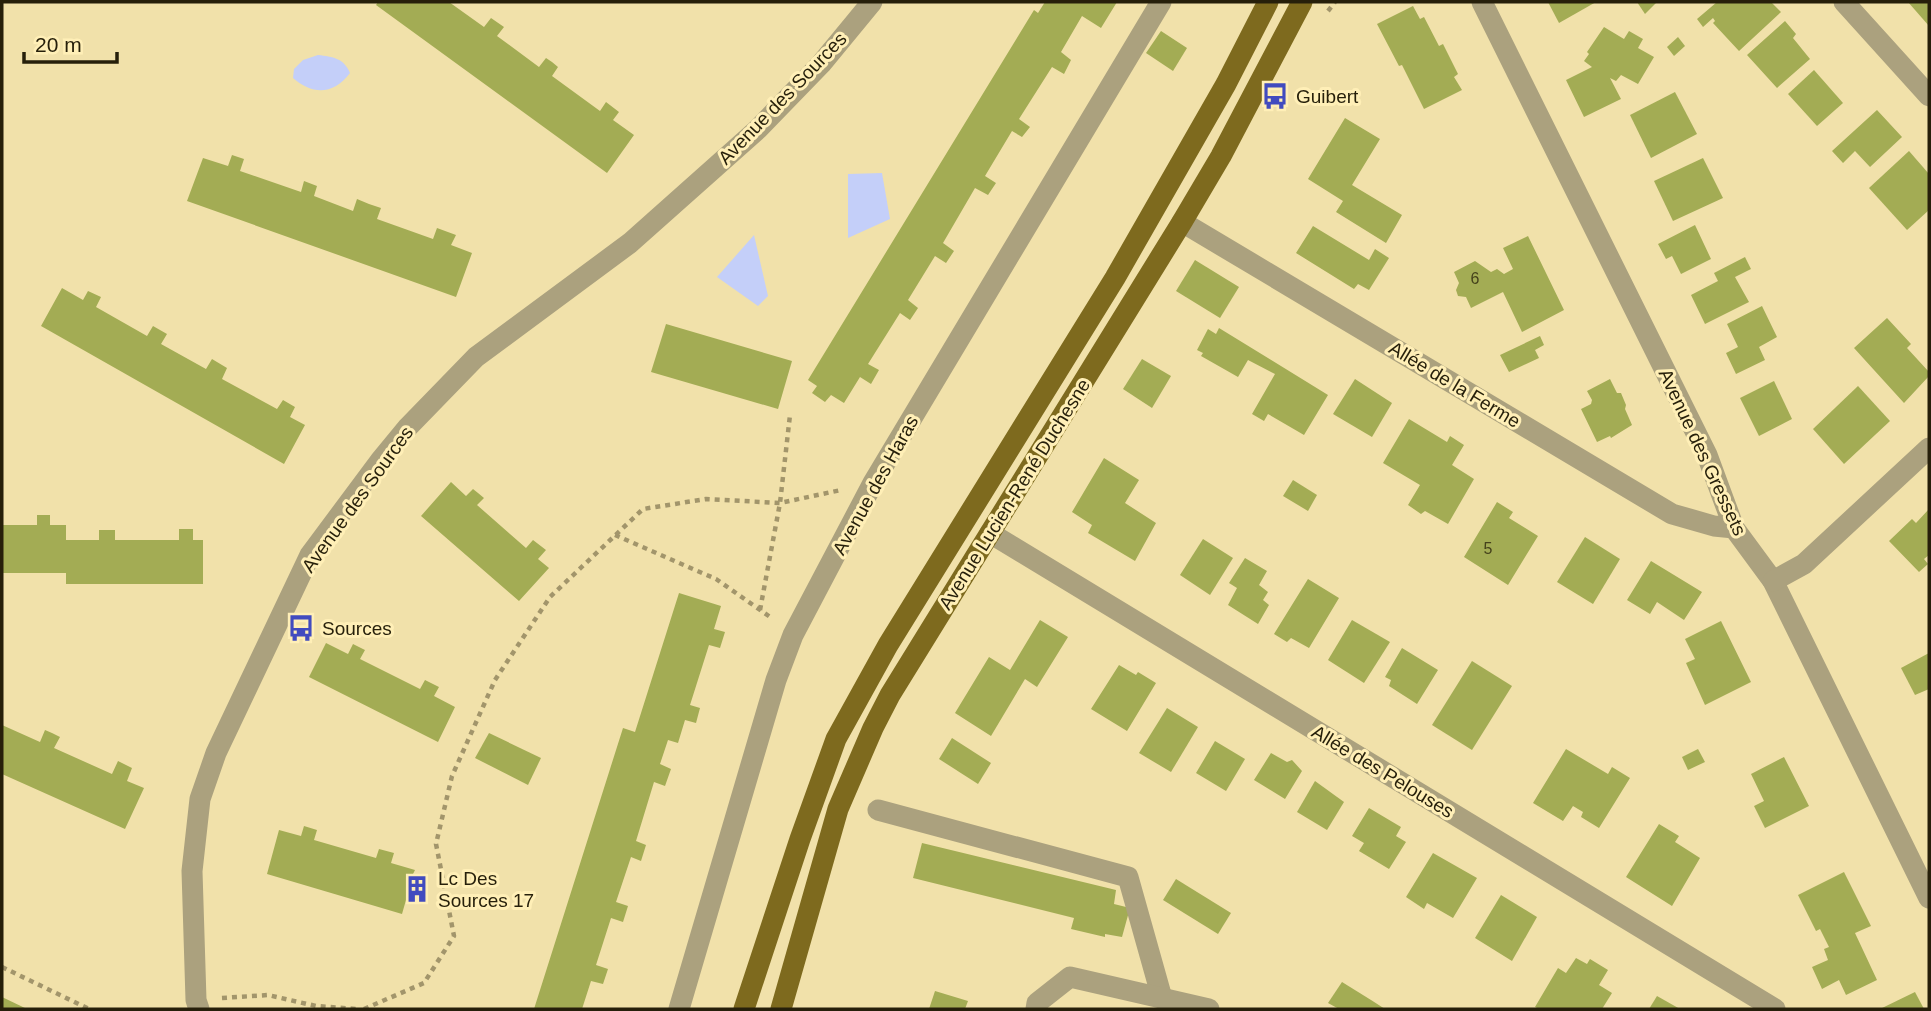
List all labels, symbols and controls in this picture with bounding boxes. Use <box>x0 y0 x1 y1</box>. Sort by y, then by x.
scale bar <box>24 21 117 65</box>
street label: Avenue des Sources <box>714 28 851 169</box>
text: 20 m <box>35 33 82 56</box>
bus stop icon: Guibert <box>1260 81 1290 111</box>
place label: Guibert <box>1296 86 1359 107</box>
house number: 6 <box>1471 270 1480 287</box>
street label: Allée de la Ferme <box>1386 337 1524 432</box>
street label: Avenue des Gressets <box>1655 366 1750 539</box>
street label: Avenue Lucien-René Duchesne <box>935 375 1094 613</box>
street label: Avenue des Haras <box>828 412 922 559</box>
street label: Avenue des Sources <box>297 422 417 576</box>
house number: 5 <box>1484 540 1493 557</box>
bus stop icon: Sources <box>286 613 316 643</box>
place label: Sources <box>322 618 392 639</box>
street label: Allée des Pelouses <box>1308 721 1457 822</box>
place label: Lc Des Sources 17 <box>438 868 534 911</box>
building icon: Lc Des Sources 17 <box>402 874 432 904</box>

